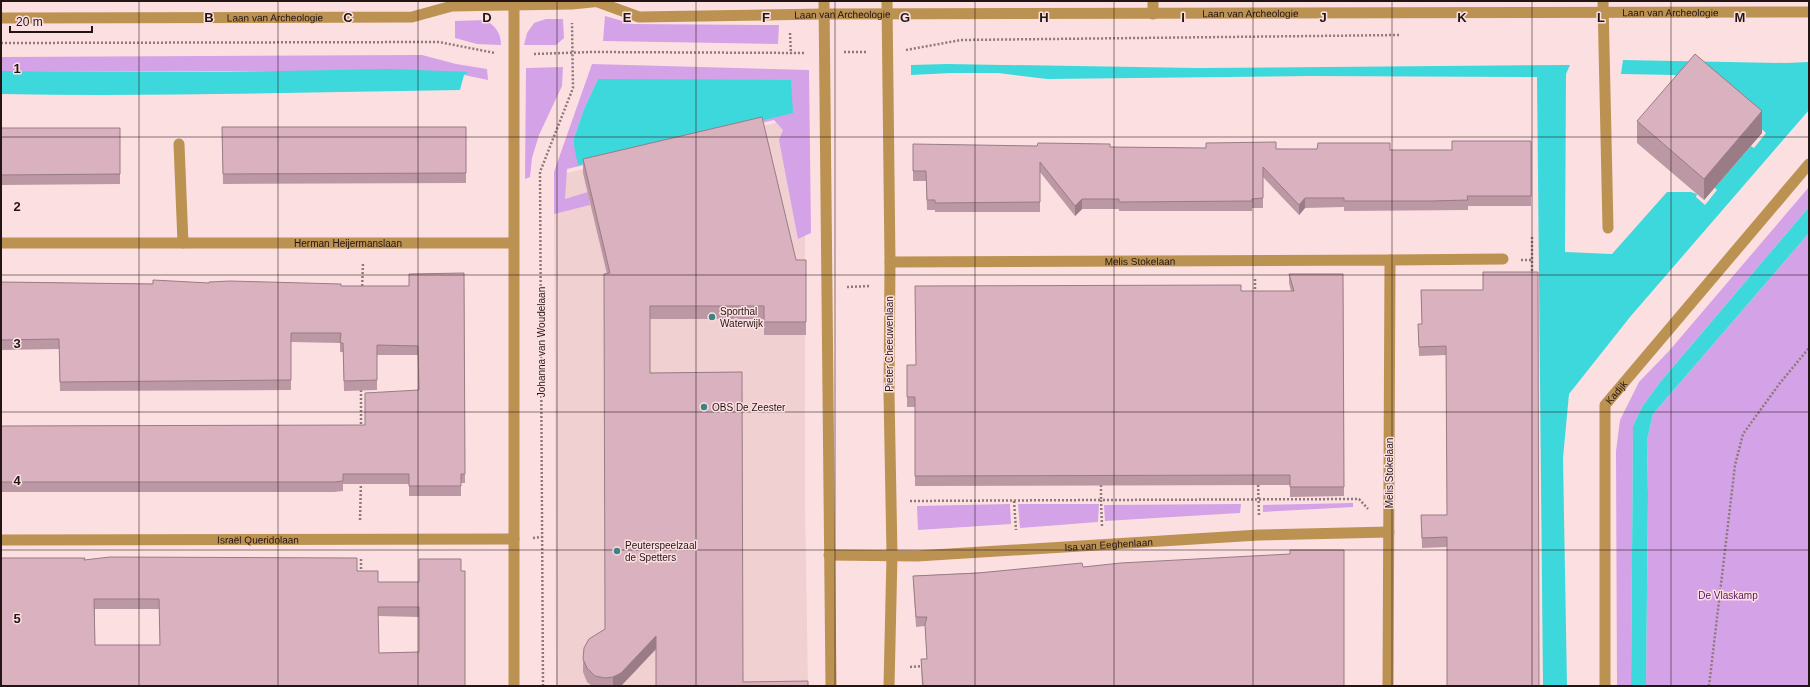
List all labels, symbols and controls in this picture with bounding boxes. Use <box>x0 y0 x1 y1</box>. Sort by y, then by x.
street label: Laan van Archeologie <box>1622 7 1719 18</box>
scale bar <box>10 8 92 34</box>
street label: Laan van Archeologie <box>1202 8 1299 19</box>
street label: Laan van Archeologie <box>794 9 891 20</box>
text: B <box>204 10 214 25</box>
text: C <box>343 10 353 25</box>
text: D <box>482 10 492 25</box>
text: E <box>623 10 632 25</box>
text: F <box>762 10 770 25</box>
text: G <box>900 10 910 25</box>
text: H <box>1039 10 1049 25</box>
text: I <box>1181 10 1185 25</box>
text: J <box>1319 10 1327 25</box>
text: K <box>1457 10 1467 25</box>
text: L <box>1597 10 1605 25</box>
text: M <box>1735 10 1745 25</box>
street label: Laan van Archeologie <box>227 12 324 23</box>
text: 20 m <box>16 15 43 29</box>
text: 1 <box>13 61 21 76</box>
text: 2 <box>13 199 21 214</box>
street label: Herman Heijermanslaan <box>294 238 402 249</box>
street label: Melis Stokelaan <box>1105 256 1175 267</box>
street label: Johanna van Woudelaan <box>536 287 547 397</box>
street label: Pieter Cheeuwenlaan <box>884 296 895 392</box>
place label: Sporthal Waterwijk <box>720 306 764 329</box>
marker: Sporthal Waterwijk <box>707 312 717 322</box>
text: 3 <box>13 336 21 351</box>
street label: Kadijk <box>1603 378 1630 406</box>
marker: OBS De Zeester <box>699 402 709 412</box>
place label: OBS De Zeester <box>712 402 786 413</box>
street label: Melis Stokelaan <box>1384 438 1395 508</box>
text: 4 <box>13 473 21 488</box>
street label: Israël Queridolaan <box>217 534 299 546</box>
street label: Isa van Eeghenlaan <box>1064 537 1153 553</box>
place label: Peuterspeelzaal de Spetters <box>625 540 697 563</box>
marker: Peuterspeelzaal de Spetters <box>612 546 622 556</box>
park label: De Vlaskamp <box>1698 590 1758 601</box>
text: 5 <box>13 611 21 626</box>

